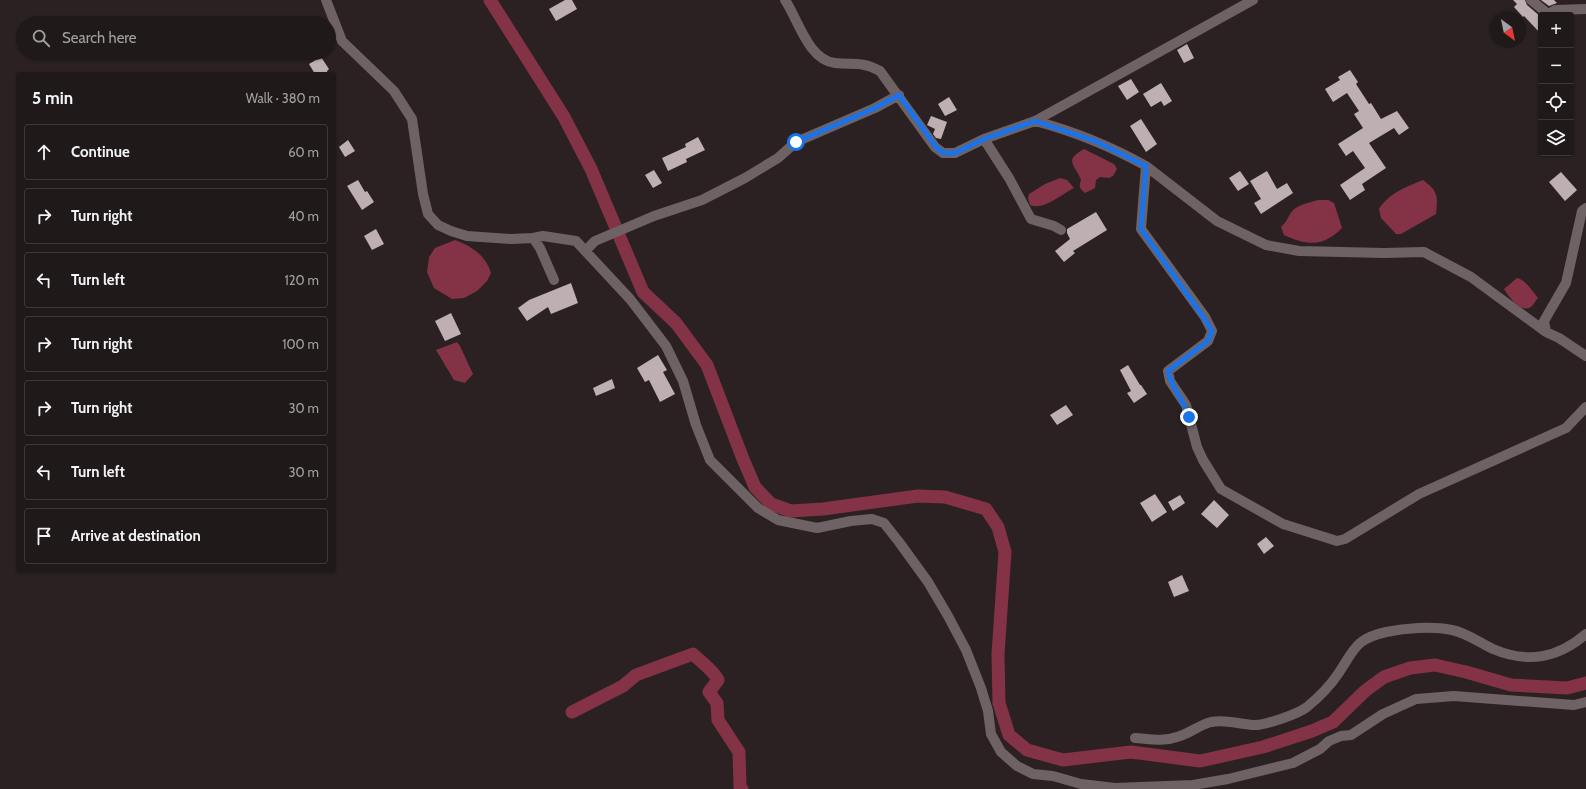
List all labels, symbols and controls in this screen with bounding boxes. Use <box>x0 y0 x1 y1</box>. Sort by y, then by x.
north arrow <box>1490 12 1526 48</box>
map controls <box>1538 12 1574 156</box>
button: + <box>1538 12 1574 48</box>
search box <box>16 16 336 60</box>
icon: search <box>30 27 52 49</box>
text: Search here <box>62 29 137 47</box>
button: − <box>1538 48 1574 84</box>
button: locate <box>1538 84 1574 120</box>
text: 5 min <box>32 88 73 108</box>
text: Walk · 380 m <box>246 90 320 106</box>
button: layers <box>1538 120 1574 156</box>
route start <box>787 133 805 151</box>
icon: ahead <box>33 141 55 163</box>
text: Continue <box>71 143 130 161</box>
text: 60 m <box>288 144 319 160</box>
icon: right <box>33 205 55 227</box>
text: Turn right <box>71 207 132 225</box>
text: 40 m <box>288 208 319 224</box>
icon: left <box>33 269 55 291</box>
text: Turn left <box>71 271 125 289</box>
text: 120 m <box>285 272 319 288</box>
icon: right <box>33 333 55 355</box>
text: Turn right <box>71 335 132 353</box>
text: 100 m <box>282 336 319 352</box>
icon: right <box>33 397 55 419</box>
text: Turn right <box>71 399 132 417</box>
text: 30 m <box>289 400 319 416</box>
route end <box>1180 408 1198 426</box>
icon: left <box>33 461 55 483</box>
text: Turn left <box>71 463 125 481</box>
text: 30 m <box>289 464 319 480</box>
icon: arrive <box>33 525 55 547</box>
text: Arrive at destination <box>71 527 201 545</box>

